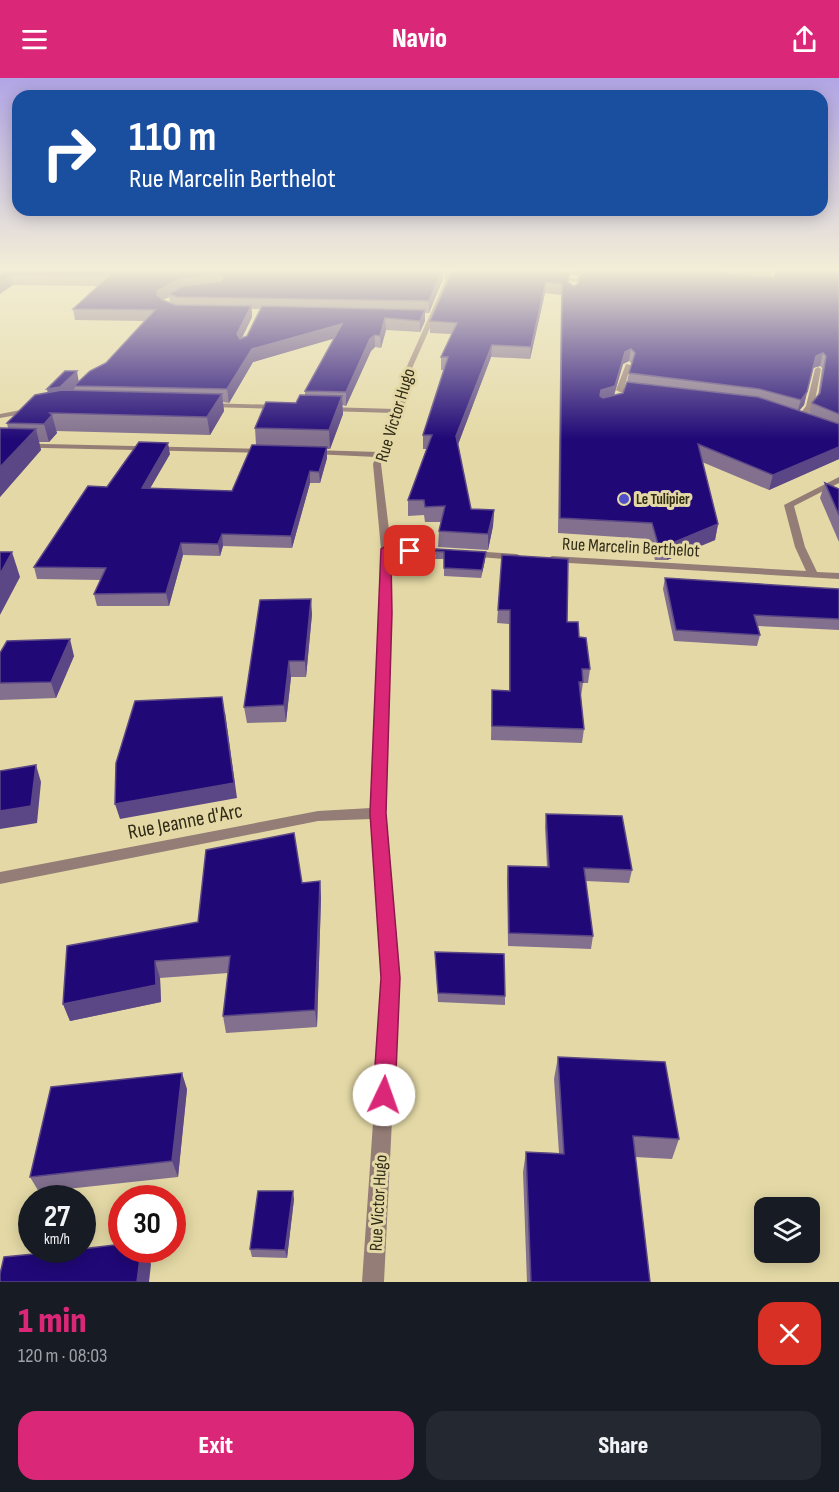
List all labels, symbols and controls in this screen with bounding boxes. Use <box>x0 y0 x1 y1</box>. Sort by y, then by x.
icon: menu <box>18 23 51 56</box>
text: Navio <box>392 23 447 55</box>
icon: share <box>788 23 821 56</box>
text: 110 m <box>129 112 216 163</box>
icon: right <box>30 114 108 192</box>
text: Rue Marcelin Berthelot <box>129 163 336 195</box>
street label: Rue Victor Hugo <box>371 366 420 464</box>
place label: Le Tulipier <box>636 490 690 509</box>
marker: Le Tulipier <box>617 492 631 506</box>
pin <box>384 525 435 576</box>
street label: Rue Marcelin Berthelot <box>562 533 701 562</box>
icon: arrive <box>393 534 426 567</box>
street label: Rue Jeanne d'Arc <box>126 798 245 845</box>
position arrow <box>352 1063 416 1127</box>
street label: Rue Victor Hugo <box>365 1154 392 1252</box>
speed limit sign: 30 <box>108 1185 186 1263</box>
map controls <box>754 1197 820 1263</box>
button: layers <box>754 1197 820 1263</box>
text: 27 <box>44 1199 70 1235</box>
text: km/h <box>44 1230 70 1249</box>
text: 1 min <box>18 1300 86 1343</box>
button: close <box>758 1302 821 1365</box>
text: 120 m · 08:03 <box>18 1344 107 1368</box>
button: Exit <box>18 1411 414 1480</box>
button: Share <box>426 1411 821 1480</box>

